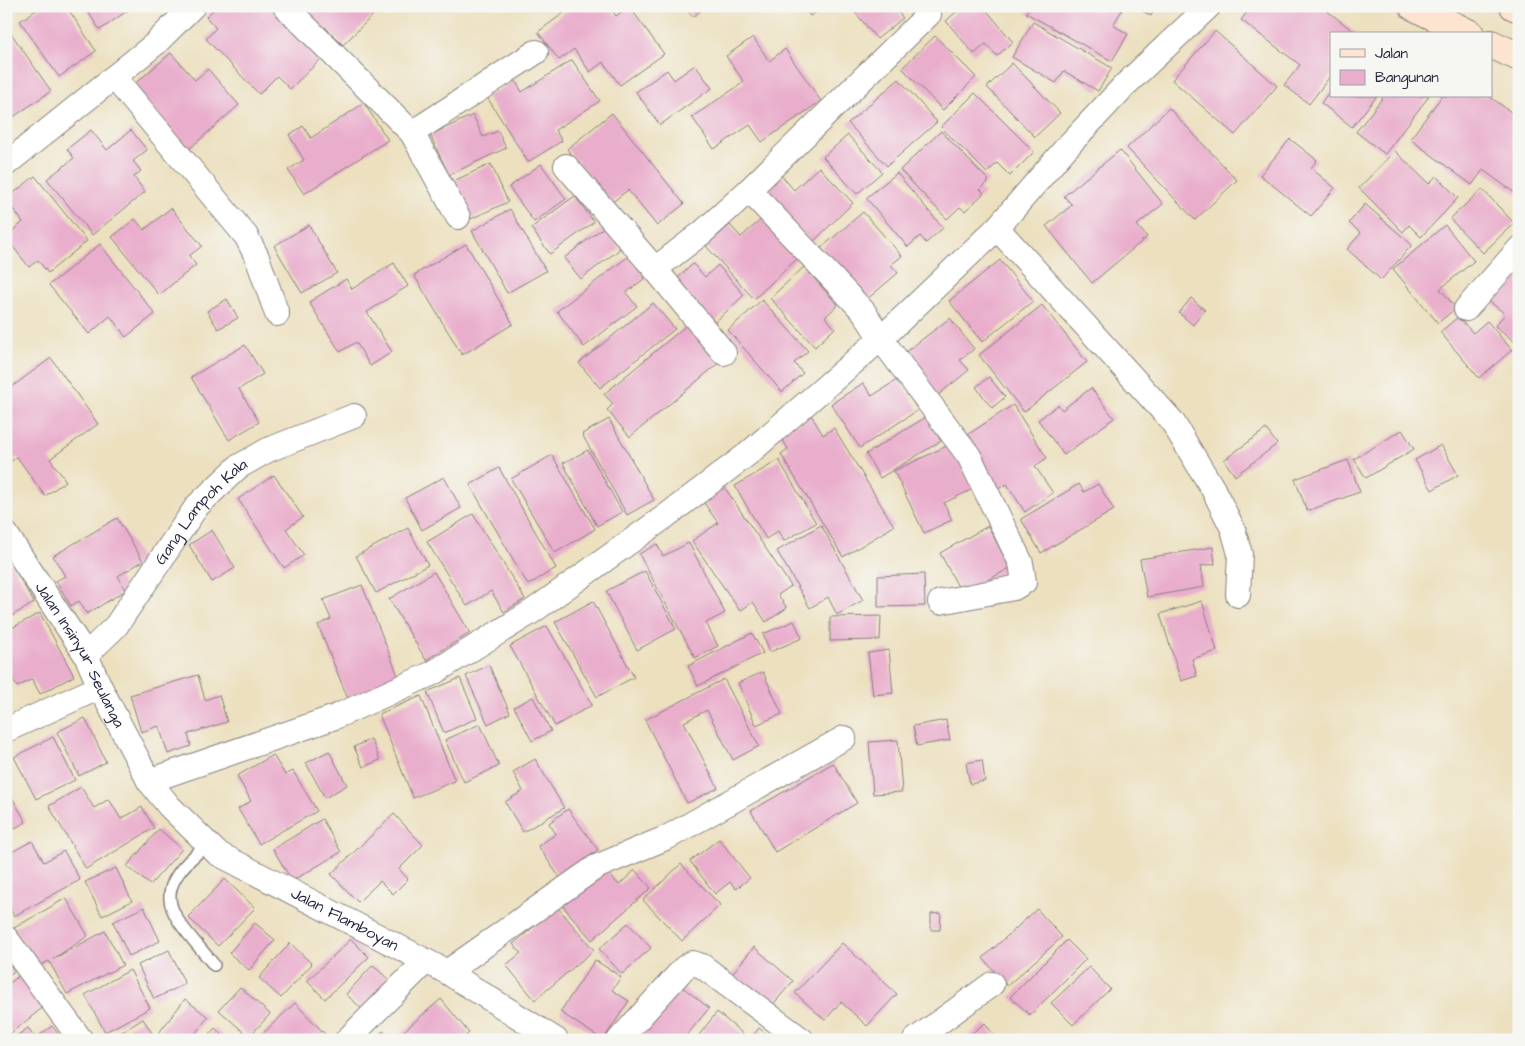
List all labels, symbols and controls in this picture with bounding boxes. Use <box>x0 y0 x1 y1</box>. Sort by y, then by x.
legend <box>1330 32 1492 98</box>
text: Jalan <box>1375 43 1409 64</box>
text: Bangunan <box>1375 67 1439 89</box>
street label: Gang Lampoh Kala <box>149 453 251 569</box>
street label: Jalan Insinyur Seulanga <box>30 578 130 731</box>
street label: Jalan Flamboyan <box>287 882 403 956</box>

